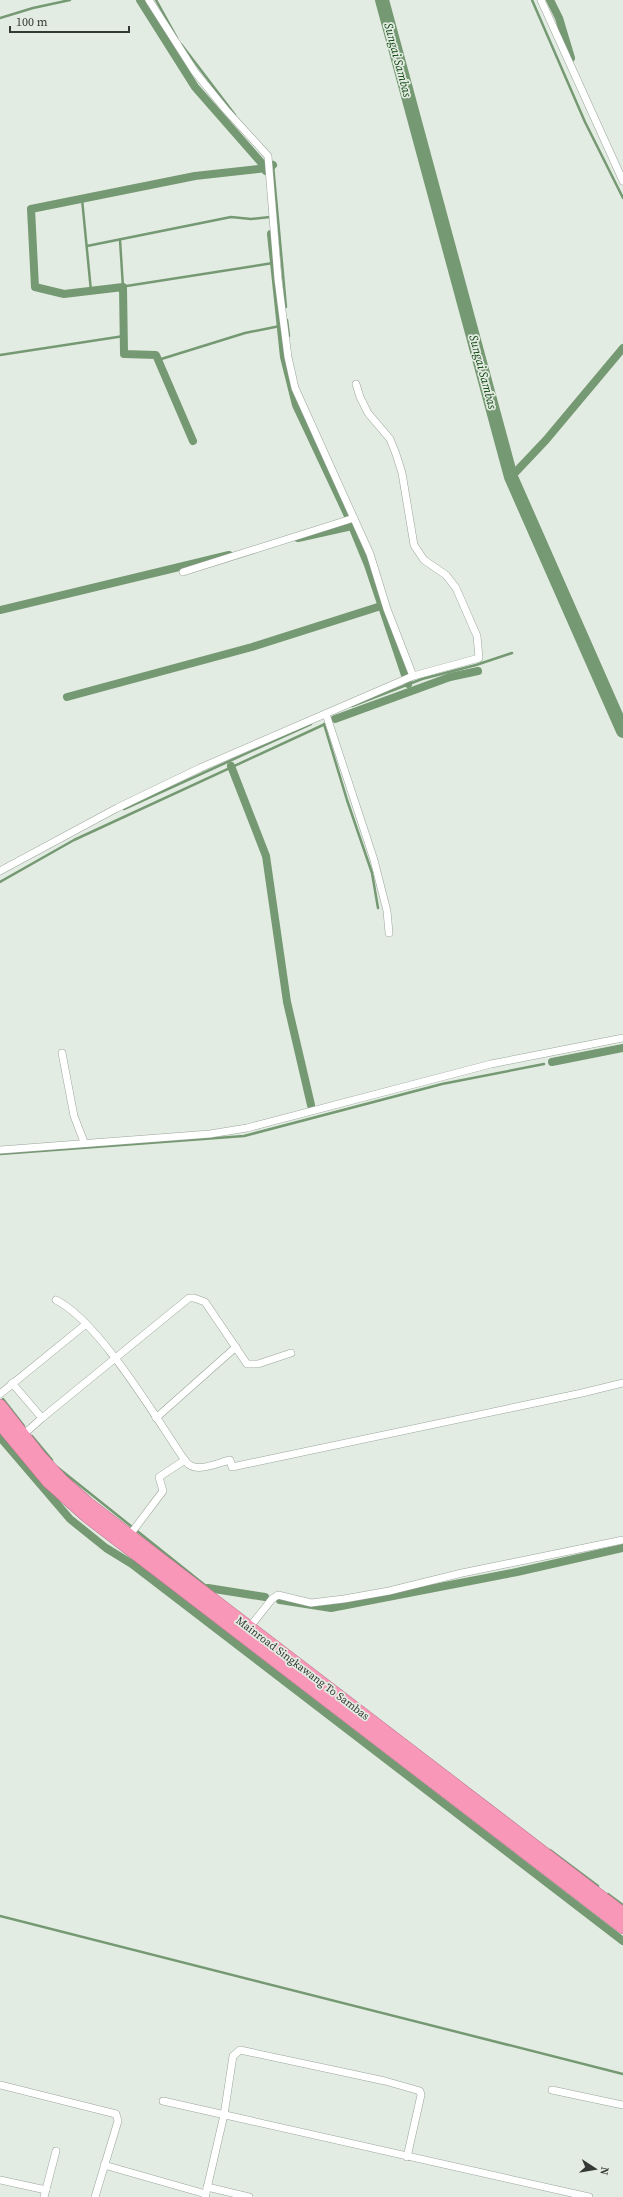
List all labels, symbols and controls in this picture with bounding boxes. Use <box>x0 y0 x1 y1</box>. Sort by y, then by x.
scale bar <box>10 8 129 34</box>
text: 100 m <box>16 14 48 30</box>
water label: Sungai Sambas <box>380 21 416 99</box>
water label: Sungai Sambas <box>465 333 501 411</box>
street label: Mainroad Singkawang To Sambas <box>233 1613 373 1724</box>
north arrow <box>575 2149 615 2189</box>
text: N <box>596 2165 612 2176</box>

